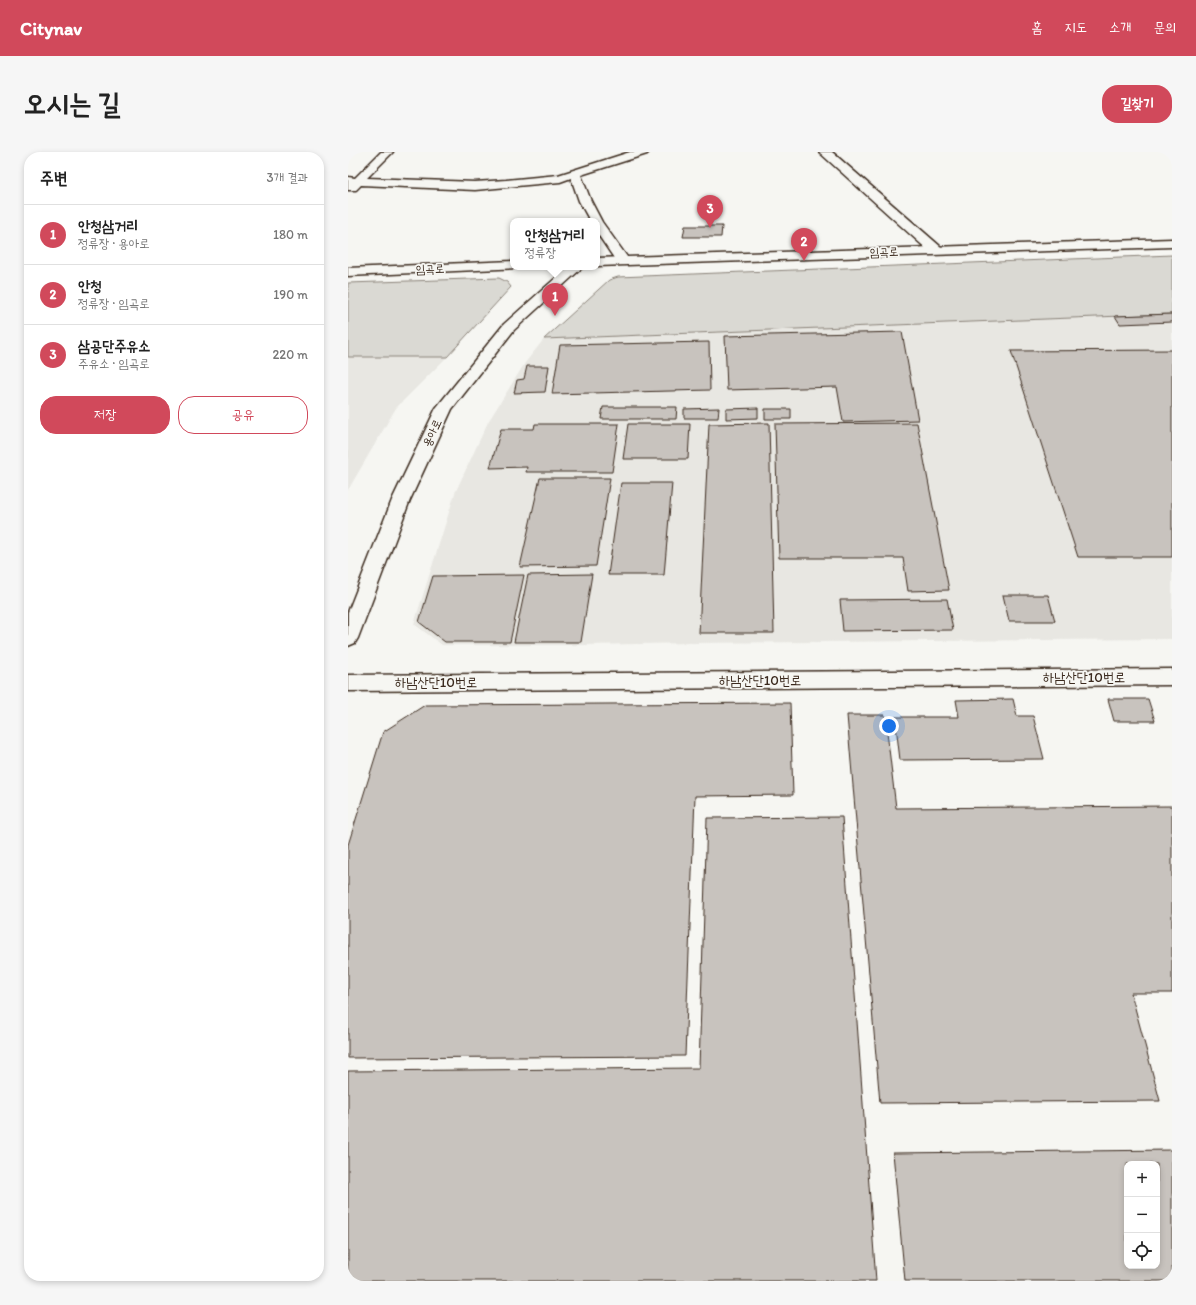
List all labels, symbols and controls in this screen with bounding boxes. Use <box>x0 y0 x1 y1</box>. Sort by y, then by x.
text: Citynav <box>20 17 82 40</box>
text: 홈 <box>1031 19 1042 36</box>
text: 지도 <box>1064 19 1087 36</box>
text: 소개 <box>1109 19 1131 36</box>
text: 문의 <box>1153 19 1176 36</box>
button: 길찾기 <box>1102 85 1172 123</box>
text: 오시는 길 <box>24 86 120 120</box>
text: 주변 <box>40 168 67 188</box>
text: 3개 결과 <box>267 170 308 185</box>
pin: 3 <box>697 195 723 228</box>
text: 안청삼거리 <box>78 217 138 235</box>
popup <box>510 218 600 270</box>
text: 안청삼거리 <box>525 226 585 244</box>
text: 1 <box>50 227 56 242</box>
text: 180 m <box>273 227 308 242</box>
pin: 2 <box>791 228 817 261</box>
text: 정류장 · 용아로 <box>78 236 150 251</box>
street label: 임곡로 <box>869 244 899 260</box>
text: 정류장 <box>525 245 556 260</box>
street label: 임곡로 <box>415 261 445 277</box>
text: 안청 <box>78 277 102 295</box>
pin: 1 <box>542 283 568 316</box>
text: 2 <box>50 287 56 302</box>
text: 190 m <box>273 287 308 302</box>
text: 정류장 · 임곡로 <box>78 296 150 311</box>
text: 삼공단주유소 <box>78 337 150 355</box>
text: 3 <box>49 347 57 362</box>
text: 220 m <box>272 347 308 362</box>
text: 주유소 · 임곡로 <box>78 356 150 371</box>
button: 저장 <box>40 396 170 434</box>
button: 공유 <box>178 396 308 434</box>
street label: 용아로 <box>420 417 444 449</box>
street label: 하남산단10번로 <box>1043 669 1125 686</box>
street label: 하남산단10번로 <box>719 672 801 689</box>
street label: 하남산단10번로 <box>395 674 477 691</box>
your location <box>879 716 899 736</box>
map controls <box>1124 1161 1160 1269</box>
button: + <box>1124 1161 1160 1197</box>
button: − <box>1124 1197 1160 1233</box>
button: locate <box>1124 1233 1160 1269</box>

